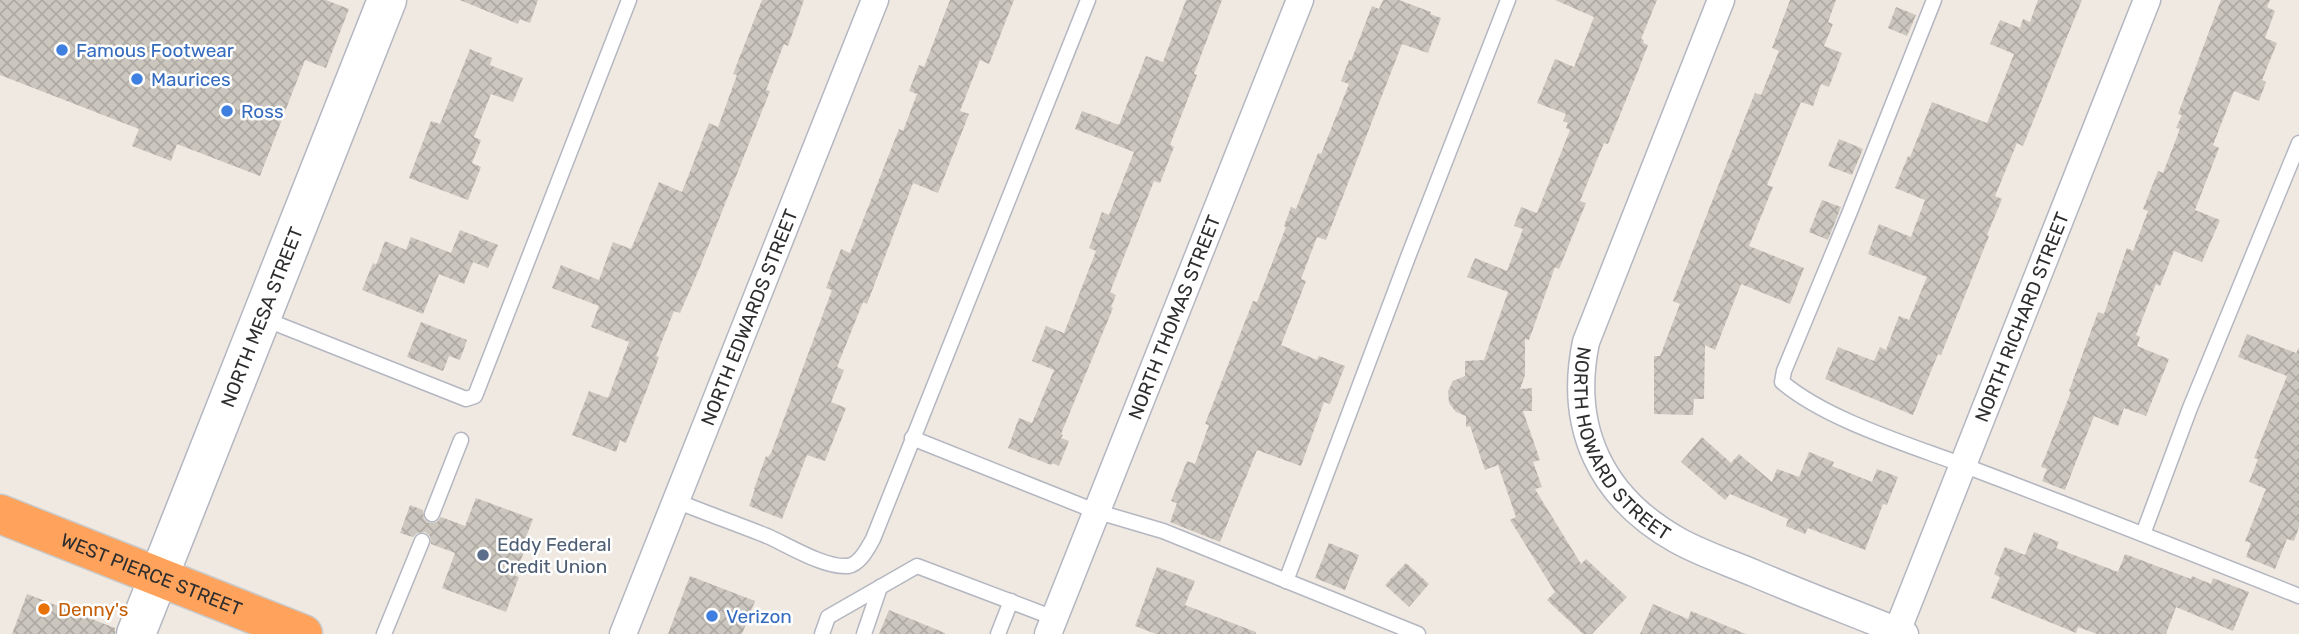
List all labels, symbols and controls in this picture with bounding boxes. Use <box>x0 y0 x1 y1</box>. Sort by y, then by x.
place label: Famous Footwear <box>76 39 235 62</box>
marker: Famous Footwear <box>54 42 70 58</box>
place label: Maurices <box>151 68 231 91</box>
marker: Maurices <box>129 71 145 87</box>
place label: Ross <box>241 100 284 123</box>
marker: Ross <box>219 103 235 119</box>
street label: NORTH EDWARDS STREET <box>696 206 802 429</box>
street label: NORTH RICHARD STREET <box>1970 209 2073 425</box>
street label: NORTH THOMAS STREET <box>1123 212 1225 423</box>
street label: NORTH MESA STREET <box>216 223 308 410</box>
street label: NORTH HOWARD STREET <box>1570 345 1675 545</box>
street label: WEST PIERCE STREET <box>58 528 245 620</box>
place label: Eddy Federal Credit Union <box>497 533 611 578</box>
marker: Eddy Federal Credit Union <box>475 547 491 563</box>
place label: Denny's <box>58 598 128 621</box>
marker: Denny's <box>36 601 52 617</box>
place label: Verizon <box>726 605 792 628</box>
marker: Verizon <box>704 608 720 624</box>

